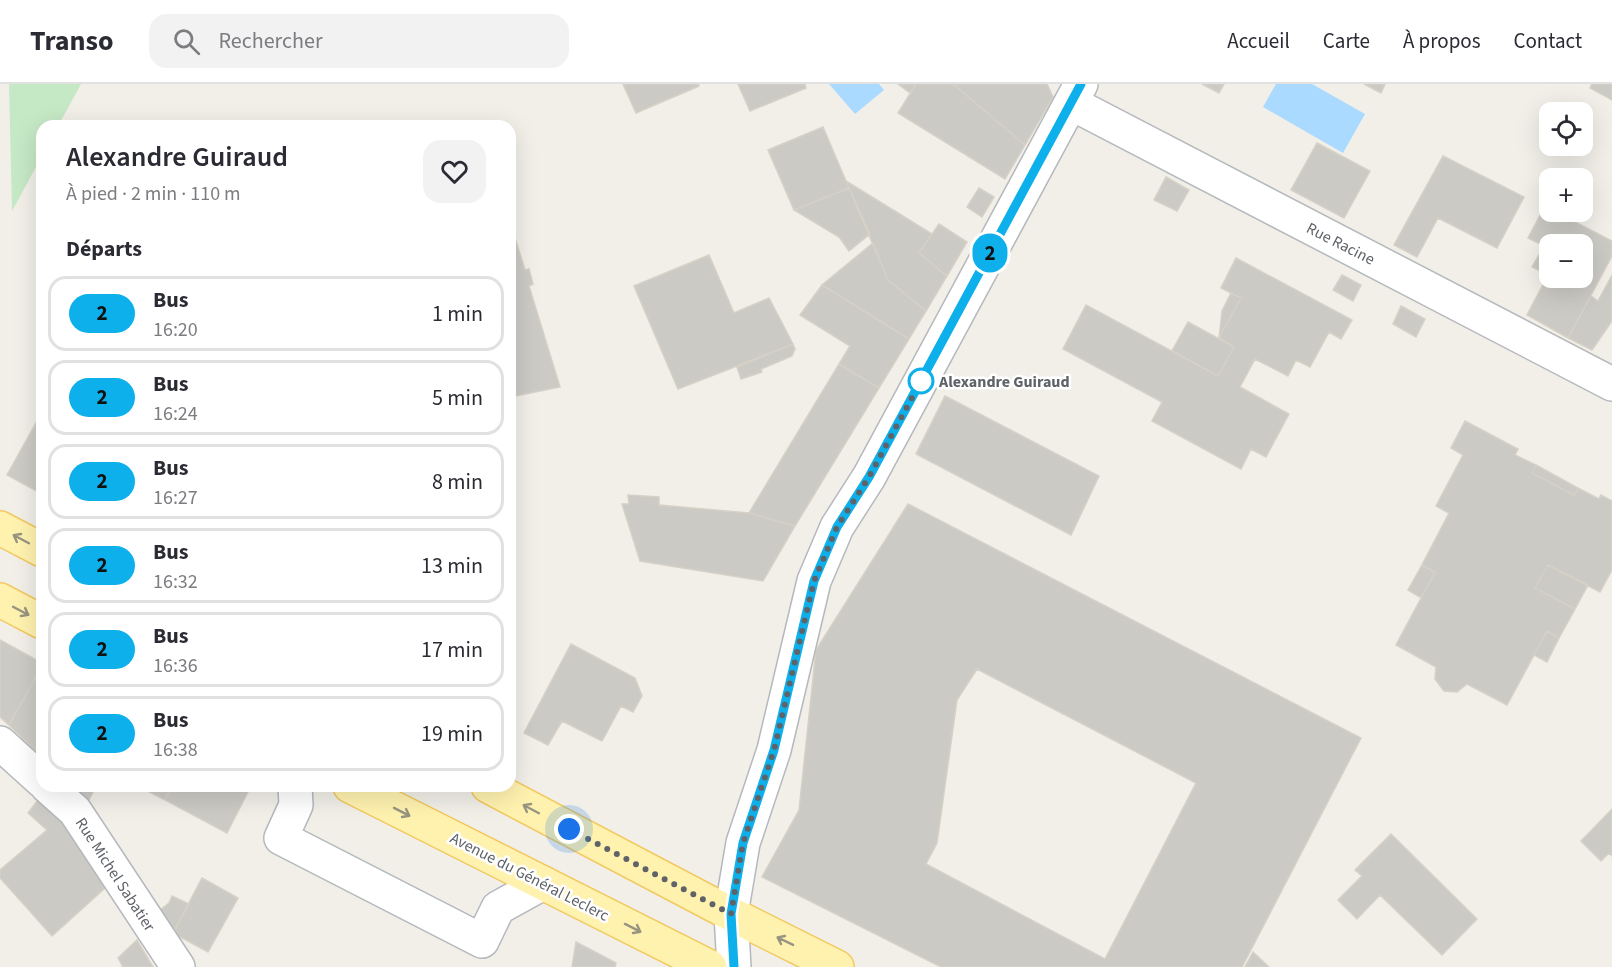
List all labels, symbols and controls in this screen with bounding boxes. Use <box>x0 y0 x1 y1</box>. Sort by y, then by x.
search box <box>149 14 569 68</box>
text: Transo <box>30 21 113 61</box>
icon: search <box>170 25 203 58</box>
text: Rechercher <box>218 25 323 57</box>
text: Accueil <box>1227 26 1290 56</box>
text: Carte <box>1323 26 1370 56</box>
text: À propos <box>1403 26 1480 56</box>
text: Contact <box>1513 26 1582 56</box>
map controls <box>1539 102 1593 288</box>
button: locate <box>1539 102 1593 156</box>
text: Alexandre Guiraud <box>66 137 288 177</box>
button: heart <box>423 140 486 203</box>
button: + <box>1539 168 1593 222</box>
text: À pied · 2 min · 110 m <box>66 180 241 208</box>
street label: Rue Racine <box>1303 217 1379 271</box>
text: Départs <box>66 233 142 265</box>
line badge: 2 <box>970 234 1010 272</box>
button: − <box>1539 234 1593 288</box>
text: 2 <box>984 238 996 268</box>
text: Bus <box>153 284 189 316</box>
text: 2 <box>96 298 108 328</box>
text: 1 min <box>432 298 483 330</box>
text: 16:20 <box>153 316 198 344</box>
text: Bus <box>153 368 189 400</box>
marker: Alexandre Guiraud <box>908 368 934 394</box>
place label: Alexandre Guiraud <box>938 371 1070 393</box>
text: 2 <box>96 382 108 412</box>
text: 5 min <box>432 382 483 414</box>
text: 16:24 <box>153 400 198 428</box>
text: Bus <box>153 452 189 484</box>
text: 2 <box>96 466 108 496</box>
text: 8 min <box>432 466 483 498</box>
text: 16:27 <box>153 484 198 512</box>
one-way arrow <box>13 533 30 545</box>
text: Bus <box>153 536 189 568</box>
text: 2 <box>96 550 108 580</box>
text: 13 min <box>421 550 483 582</box>
text: 16:32 <box>153 568 198 596</box>
one-way arrow <box>12 605 29 617</box>
text: Bus <box>153 620 189 652</box>
text: 2 <box>96 634 108 664</box>
text: 17 min <box>421 634 483 666</box>
text: 16:36 <box>153 652 198 680</box>
text: Bus <box>153 704 189 736</box>
text: 2 <box>96 718 108 748</box>
text: 19 min <box>421 718 483 750</box>
text: 16:38 <box>153 736 198 764</box>
one-way arrow <box>523 803 541 814</box>
one-way arrow <box>393 806 410 818</box>
street label: Rue Michel Sabatier <box>70 813 160 936</box>
your location <box>554 814 584 844</box>
street label: Avenue du Général Leclerc <box>446 827 613 927</box>
one-way arrow <box>623 923 641 934</box>
one-way arrow <box>777 934 795 946</box>

